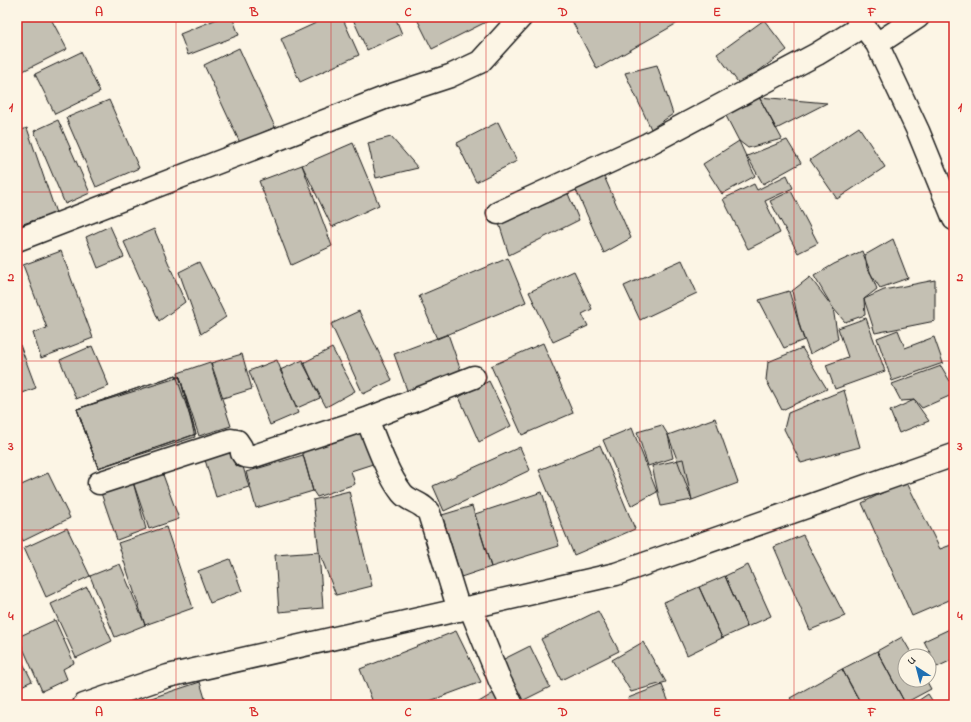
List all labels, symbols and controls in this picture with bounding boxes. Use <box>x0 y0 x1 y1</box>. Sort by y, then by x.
text: A <box>95 3 103 22</box>
text: B <box>249 3 259 22</box>
text: C <box>404 3 412 22</box>
text: D <box>557 3 568 22</box>
text: E <box>713 3 721 22</box>
text: F <box>867 3 877 22</box>
text: 1 <box>9 98 14 117</box>
text: 1 <box>958 98 963 117</box>
text: 2 <box>7 268 15 287</box>
text: 2 <box>956 268 964 287</box>
text: 3 <box>7 437 14 456</box>
text: 3 <box>956 437 963 456</box>
text: 4 <box>7 607 14 626</box>
text: 4 <box>956 607 963 626</box>
north arrow <box>897 648 937 688</box>
text: U <box>904 652 919 669</box>
text: A <box>95 703 103 722</box>
text: B <box>249 703 259 722</box>
text: C <box>404 703 412 722</box>
text: D <box>557 703 568 722</box>
text: E <box>713 703 721 722</box>
text: F <box>867 703 877 722</box>

